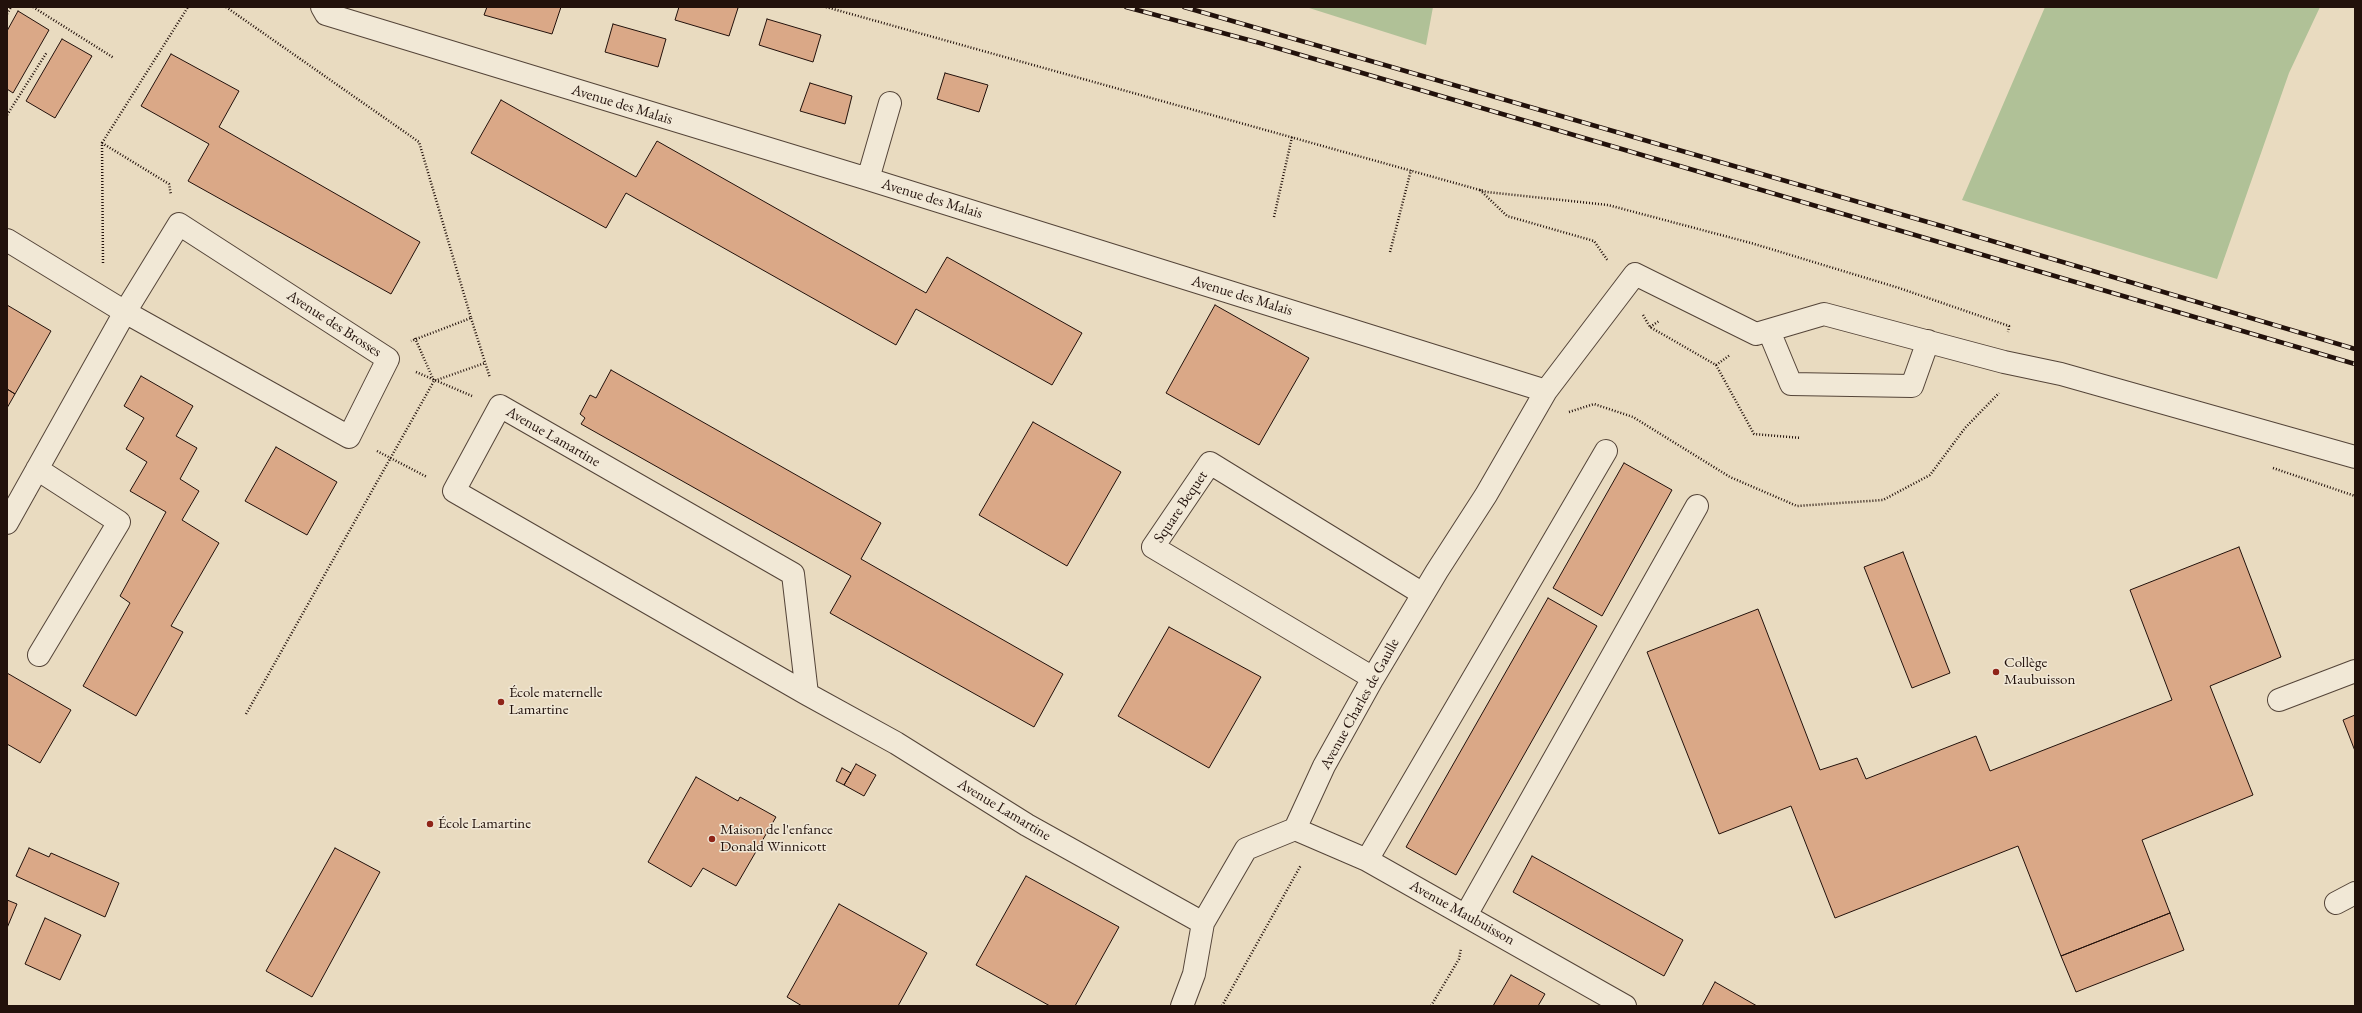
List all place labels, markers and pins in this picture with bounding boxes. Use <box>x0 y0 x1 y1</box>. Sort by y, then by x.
place label: Collège Maubuisson <box>2004 654 2075 689</box>
marker: Collège Maubuisson <box>1991 667 2001 677</box>
place label: École maternelle Lamartine <box>509 684 603 719</box>
marker: École maternelle Lamartine <box>496 697 506 707</box>
place label: École Lamartine <box>438 815 531 833</box>
marker: École Lamartine <box>425 819 435 829</box>
place label: Maison de l'enfance Donald Winnicott <box>720 821 833 856</box>
marker: Maison de l'enfance Donald Winnicott <box>707 834 717 844</box>

